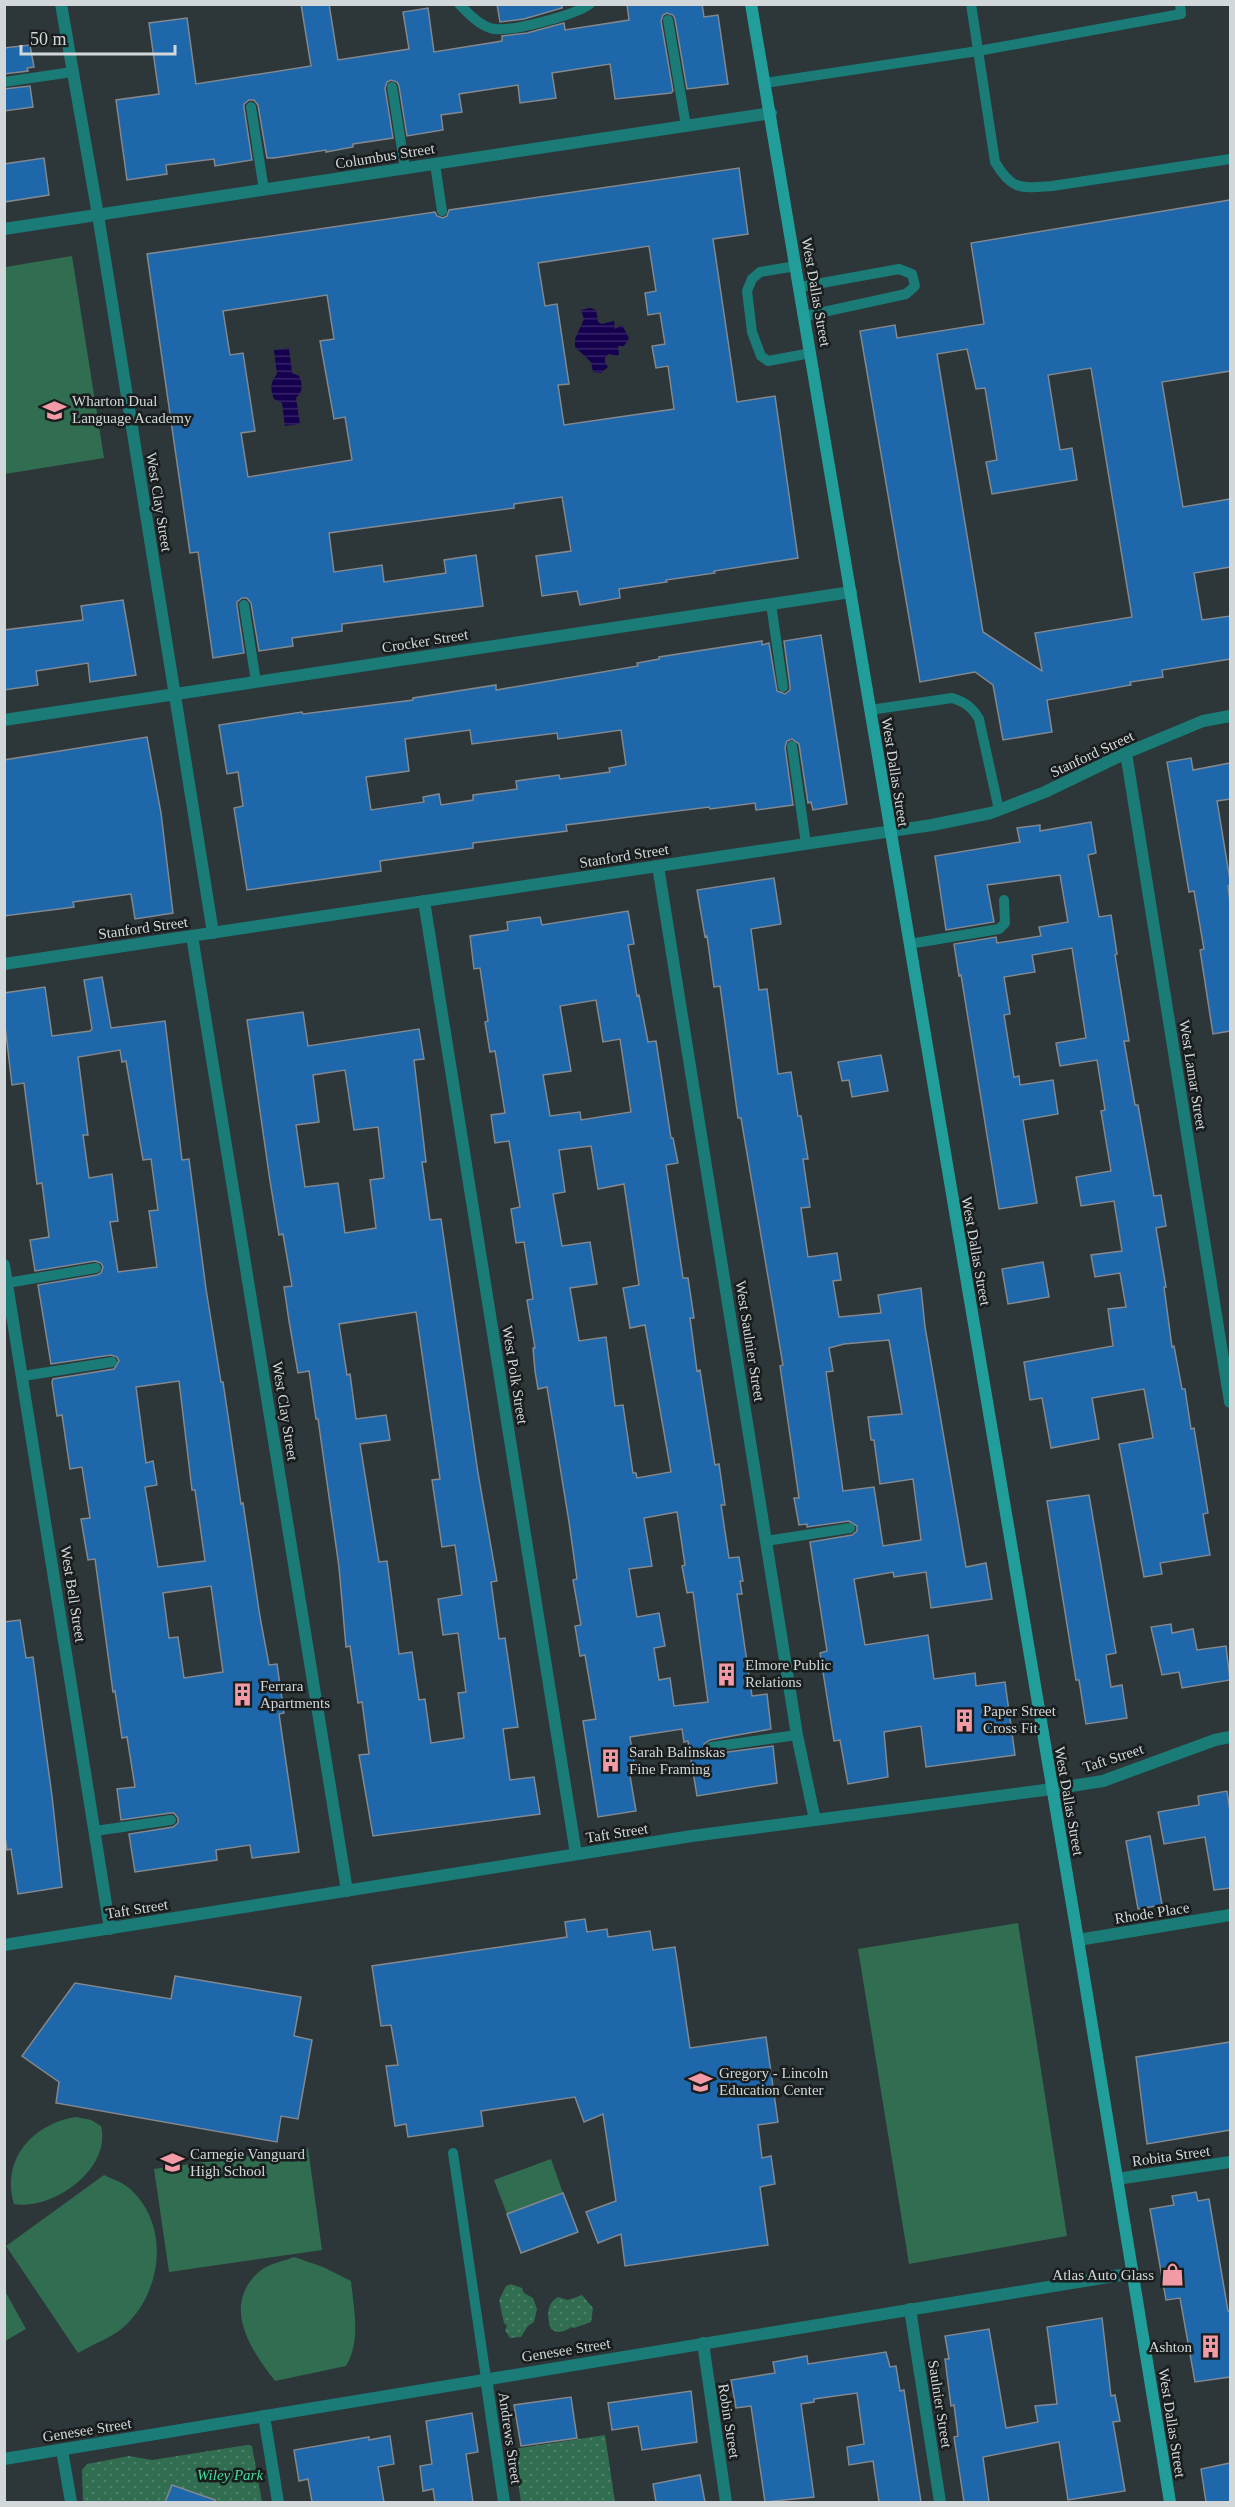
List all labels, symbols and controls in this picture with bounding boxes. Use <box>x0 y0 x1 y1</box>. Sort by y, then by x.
scale bar <box>21 18 176 56</box>
text: 50 m <box>30 29 67 49</box>
street label: Columbus Street <box>334 140 437 172</box>
street label: West Dallas Street <box>799 236 834 349</box>
place label: Wharton Dual Language Academy <box>72 393 192 426</box>
school or university icon: Wharton Dual Language Academy <box>41 397 67 423</box>
street label: West Clay Street <box>143 451 175 554</box>
street label: Crocker Street <box>381 626 470 656</box>
street label: West Dallas Street <box>878 716 912 829</box>
street label: Stanford Street <box>1048 727 1137 780</box>
street label: Stanford Street <box>578 841 671 871</box>
street label: Stanford Street <box>97 914 190 942</box>
street label: West Lamar Street <box>1176 1019 1210 1132</box>
street label: West Dallas Street <box>959 1195 994 1308</box>
street label: West Saulnier Street <box>733 1279 768 1403</box>
street label: West Polk Street <box>499 1325 531 1426</box>
street label: West Clay Street <box>269 1360 301 1463</box>
street label: West Bell Street <box>58 1545 89 1644</box>
place label: Elmore Public Relations <box>745 1657 832 1690</box>
building icon: Elmore Public Relations <box>714 1661 740 1687</box>
place label: Ferrara Apartments <box>260 1678 330 1711</box>
building icon: Ferrara Apartments <box>229 1682 255 1708</box>
place label: Paper Street Cross Fit <box>983 1703 1057 1736</box>
building icon: Paper Street Cross Fit <box>952 1707 978 1733</box>
street label: Taft Street <box>1081 1740 1146 1775</box>
place label: Sarah Balinskas Fine Framing <box>629 1744 725 1777</box>
street label: West Dallas Street <box>1052 1745 1087 1858</box>
building icon: Sarah Balinskas Fine Framing <box>598 1748 624 1774</box>
street label: Taft Street <box>585 1820 650 1846</box>
street label: Taft Street <box>105 1896 170 1922</box>
street label: Rhode Place <box>1114 1899 1191 1927</box>
place label: Gregory - Lincoln Education Center <box>719 2065 829 2098</box>
school or university icon: Gregory - Lincoln Education Center <box>688 2069 714 2095</box>
street label: Robita Street <box>1131 2142 1212 2169</box>
place label: Carnegie Vanguard High School <box>190 2146 306 2179</box>
school or university icon: Carnegie Vanguard High School <box>159 2150 185 2176</box>
shop icon: Atlas Auto Glass <box>1159 2262 1185 2288</box>
place label: Atlas Auto Glass <box>1052 2267 1154 2283</box>
building icon: Ashton <box>1197 2334 1223 2360</box>
street label: Genesee Street <box>521 2335 612 2365</box>
place label: Ashton <box>1149 2339 1192 2355</box>
street label: Saulnier Street <box>925 2359 955 2450</box>
street label: West Dallas Street <box>1155 2367 1189 2480</box>
street label: Robin Street <box>715 2383 743 2460</box>
street label: Andrews Street <box>496 2391 525 2486</box>
street label: Genesee Street <box>42 2415 133 2445</box>
park label: Wiley Park <box>197 2467 263 2483</box>

